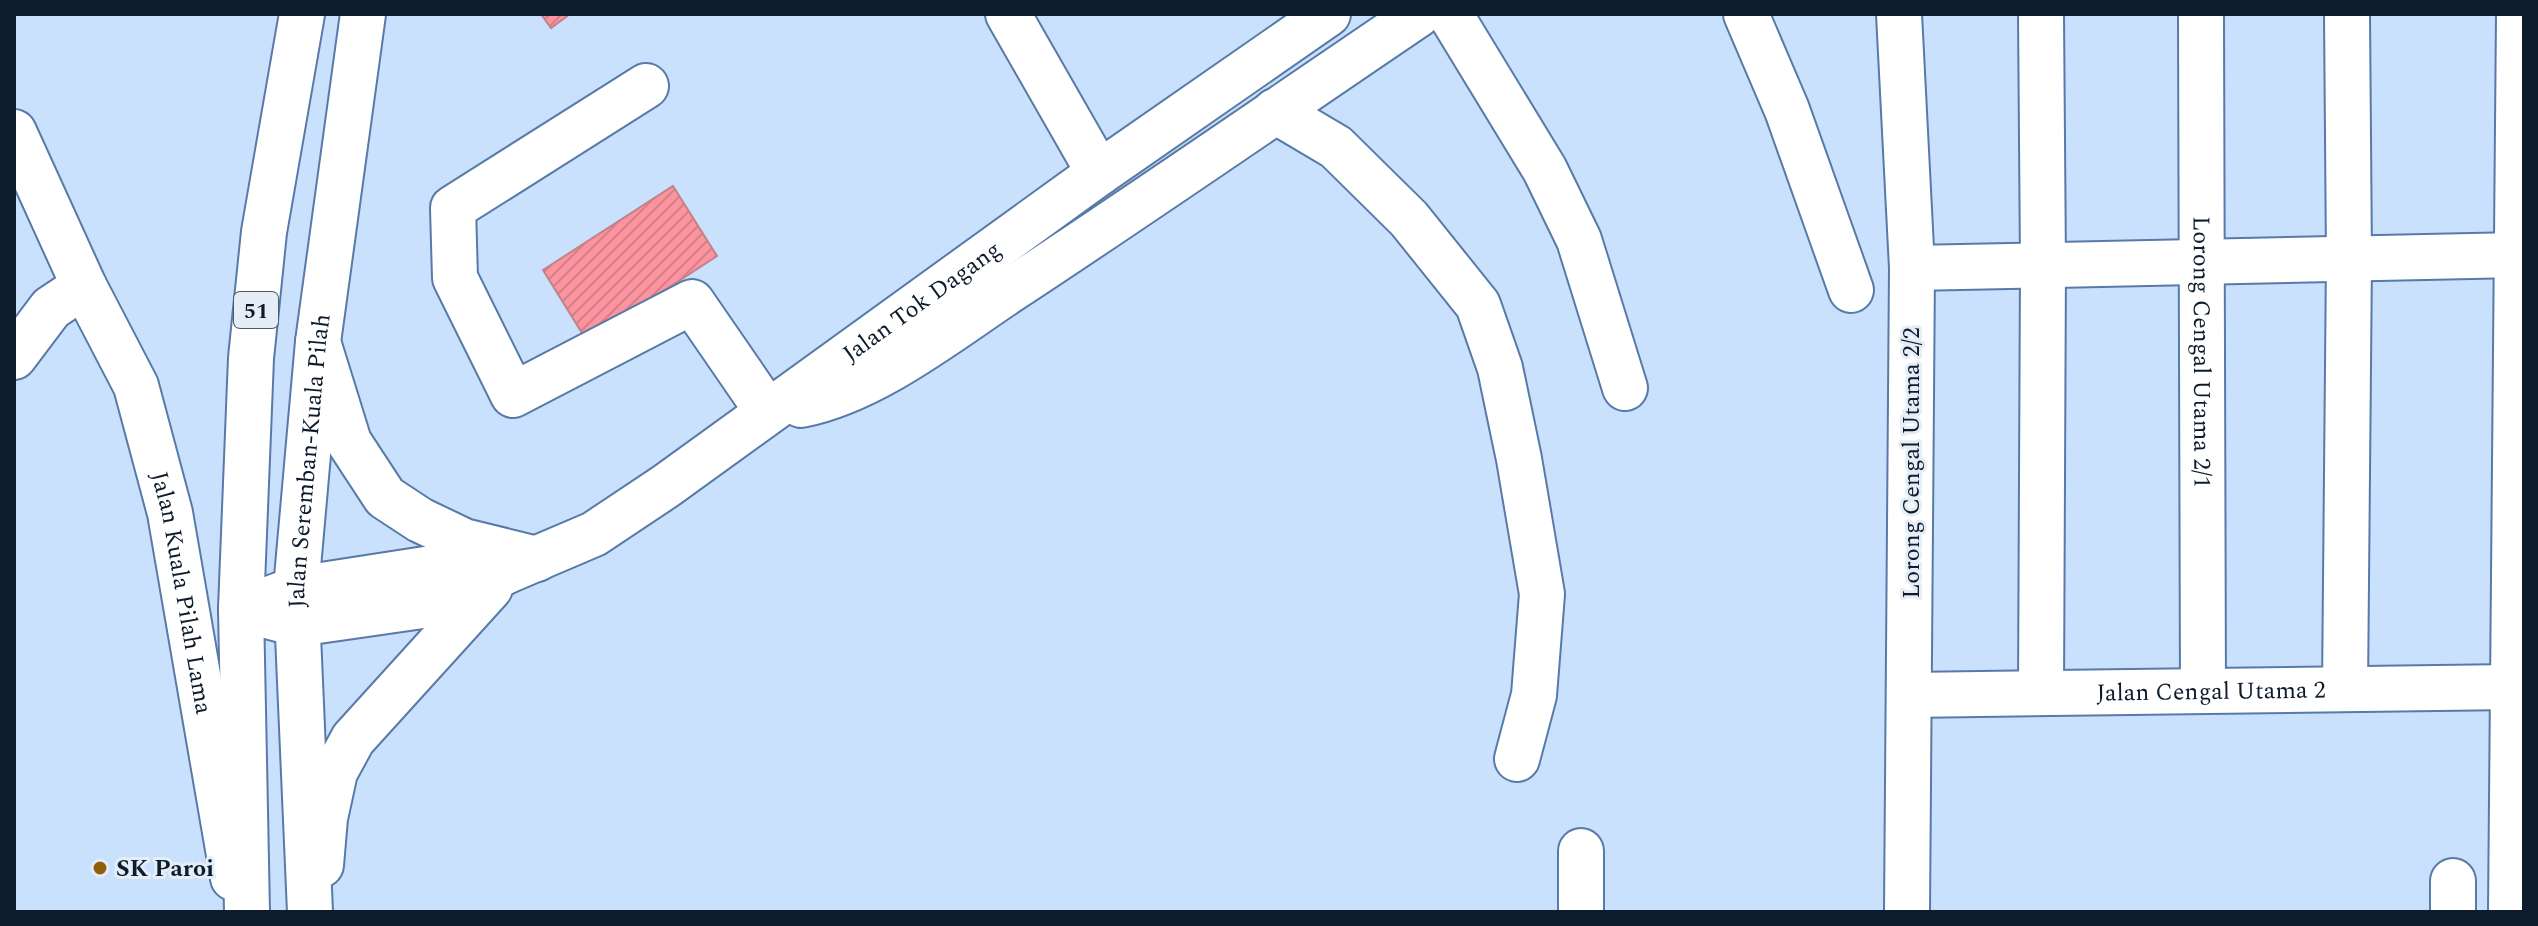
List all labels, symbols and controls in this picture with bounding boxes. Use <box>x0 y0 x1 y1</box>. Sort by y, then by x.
street label: Lorong Cengal Utama 2/1 <box>2183 216 2219 488</box>
street label: Jalan Tok Dagang <box>835 232 1009 372</box>
road number: 51 <box>234 292 278 328</box>
street label: Jalan Seremban-Kuala Pilah <box>279 311 341 609</box>
street label: Lorong Cengal Utama 2/2 <box>1894 327 1930 599</box>
street label: Jalan Kuala Pilah Lama <box>141 468 221 717</box>
street label: Jalan Cengal Utama 2 <box>2096 672 2326 712</box>
place label: SK Paroi <box>116 851 214 887</box>
marker: SK Paroi <box>91 859 109 877</box>

